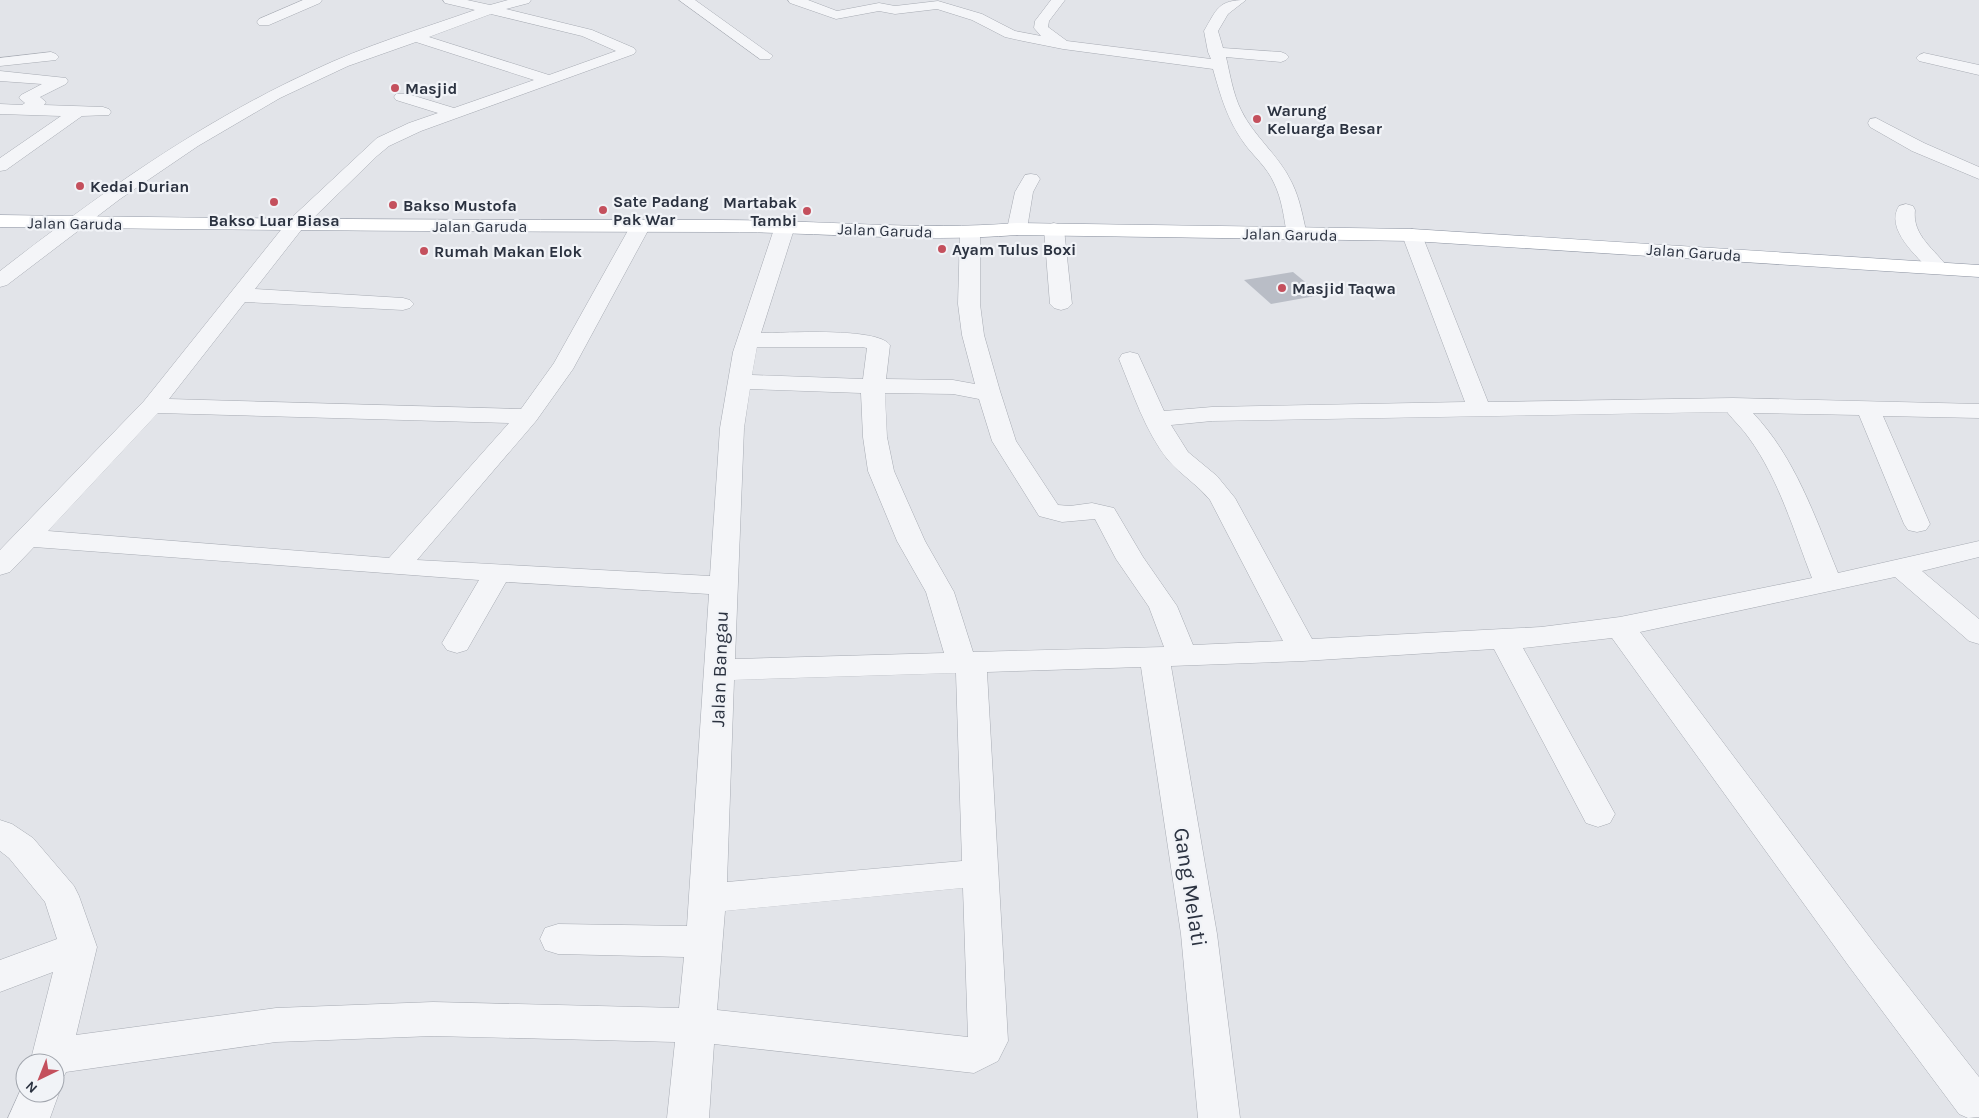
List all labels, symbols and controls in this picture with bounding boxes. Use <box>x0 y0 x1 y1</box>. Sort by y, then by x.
place label: Masjid <box>405 79 457 98</box>
marker: Masjid <box>389 82 401 94</box>
place label: Warung Keluarga Besar <box>1267 101 1383 138</box>
marker: Warung Keluarga Besar <box>1251 113 1263 125</box>
place label: Kedai Durian <box>90 177 189 196</box>
marker: Kedai Durian <box>74 180 86 192</box>
place label: Sate Padang Pak War <box>613 192 709 229</box>
place label: Martabak Tambi <box>723 193 798 230</box>
marker: Bakso Luar Biasa <box>268 196 280 208</box>
place label: Bakso Mustofa <box>403 196 517 215</box>
marker: Bakso Mustofa <box>387 199 399 211</box>
marker: Sate Padang Pak War <box>597 204 609 216</box>
marker: Martabak Tambi <box>801 205 813 217</box>
place label: Bakso Luar Biasa <box>208 211 340 230</box>
street label: Jalan Garuda <box>27 213 123 234</box>
street label: Jalan Garuda <box>433 217 527 236</box>
street label: Jalan Garuda <box>837 219 933 242</box>
street label: Jalan Garuda <box>1242 224 1338 245</box>
place label: Ayam Tulus Boxi <box>952 240 1076 259</box>
street label: Jalan Garuda <box>1646 240 1742 265</box>
place label: Rumah Makan Elok <box>434 242 582 261</box>
marker: Ayam Tulus Boxi <box>936 243 948 255</box>
marker: Rumah Makan Elok <box>418 245 430 257</box>
place label: Masjid Taqwa <box>1292 279 1396 298</box>
marker: Masjid Taqwa <box>1276 282 1288 294</box>
street label: Jalan Bangau <box>707 611 733 728</box>
street label: Gang Melati <box>1168 826 1212 949</box>
north arrow <box>15 1053 65 1103</box>
text: N <box>22 1077 41 1097</box>

